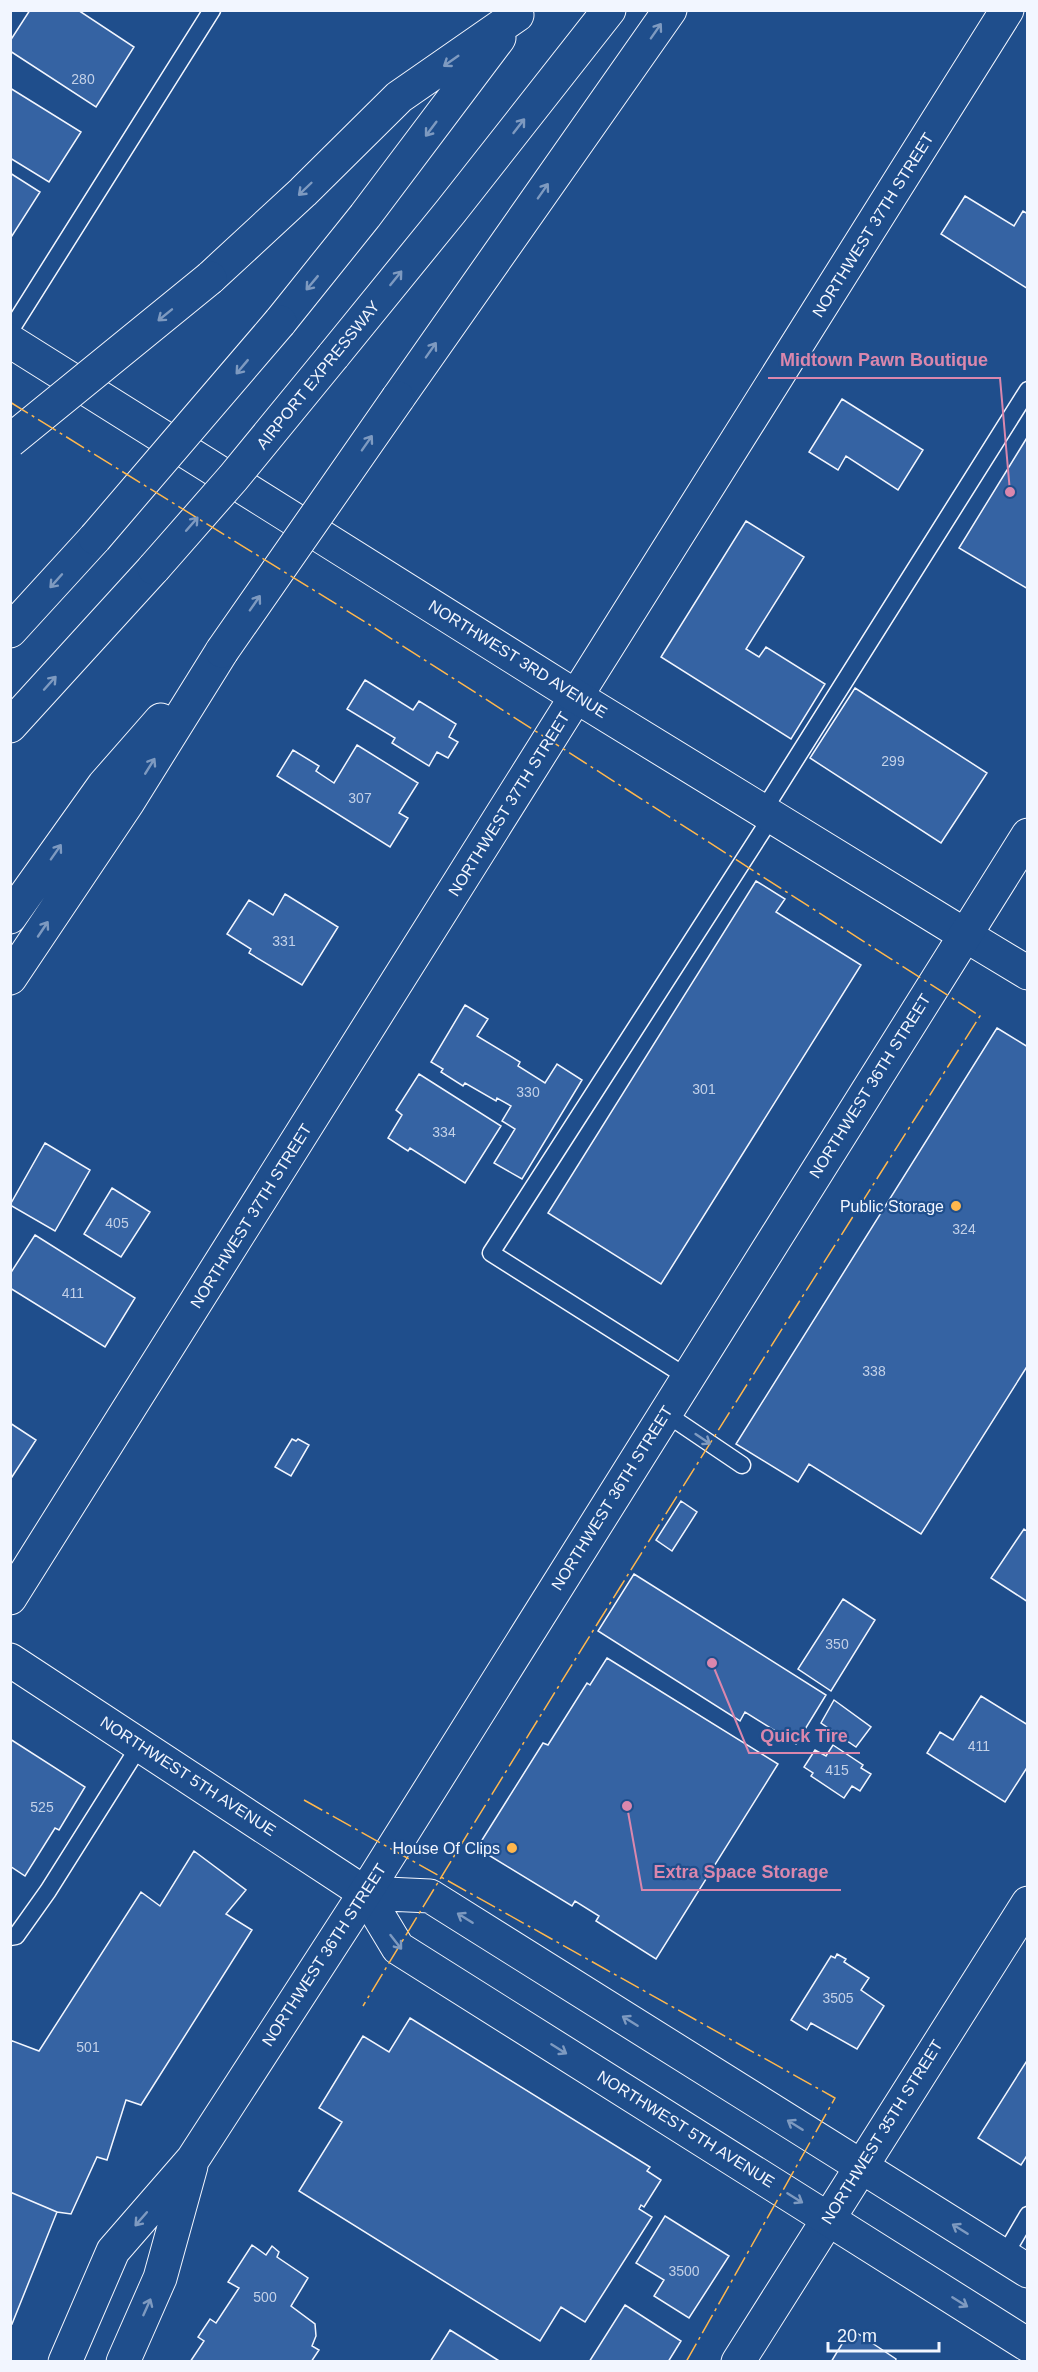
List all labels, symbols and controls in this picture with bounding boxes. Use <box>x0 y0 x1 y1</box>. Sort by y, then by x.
one-way arrow <box>650 23 662 40</box>
one-way arrow <box>444 55 460 67</box>
house number: 280 <box>71 71 95 87</box>
one-way arrow <box>512 119 525 135</box>
one-way arrow <box>424 121 437 137</box>
street label: NORTHWEST 37TH STREET <box>809 130 937 320</box>
one-way arrow <box>298 182 313 197</box>
one-way arrow <box>537 183 550 199</box>
one-way arrow <box>390 270 403 286</box>
one-way arrow <box>305 275 318 291</box>
street label: AIRPORT EXPRESSWAY <box>253 297 383 452</box>
one-way arrow <box>157 308 173 321</box>
callout: Midtown Pawn Boutique <box>768 342 1000 378</box>
one-way arrow <box>425 343 437 359</box>
text: Midtown Pawn Boutique <box>780 350 988 370</box>
one-way arrow <box>236 359 249 375</box>
one-way arrow <box>361 435 373 451</box>
one-way arrow <box>186 516 199 532</box>
one-way arrow <box>49 574 63 589</box>
one-way arrow <box>249 595 261 612</box>
street label: NORTHWEST 3RD AVENUE <box>426 597 610 721</box>
one-way arrow <box>43 675 57 690</box>
street label: NORTHWEST 37TH STREET <box>445 709 573 899</box>
house number: 299 <box>881 753 905 769</box>
one-way arrow <box>145 758 157 775</box>
house number: 307 <box>348 790 372 806</box>
one-way arrow <box>50 844 62 860</box>
one-way arrow <box>37 921 49 938</box>
house number: 331 <box>272 933 296 949</box>
street label: NORTHWEST 36TH STREET <box>806 991 934 1181</box>
house number: 301 <box>692 1081 716 1097</box>
house number: 330 <box>516 1084 540 1100</box>
street label: NORTHWEST 37TH STREET <box>187 1121 315 1311</box>
house number: 334 <box>432 1124 456 1140</box>
place label: Public Storage <box>840 1198 944 1215</box>
marker: Public Storage <box>949 1199 963 1213</box>
house number: 405 <box>105 1215 129 1231</box>
house number: 324 <box>952 1221 976 1237</box>
house number: 411 <box>62 1285 84 1301</box>
house number: 338 <box>862 1363 886 1379</box>
street label: NORTHWEST 36TH STREET <box>548 1403 676 1593</box>
one-way arrow <box>695 1432 712 1445</box>
house number: 350 <box>825 1636 849 1652</box>
street label: NORTHWEST 5TH AVENUE <box>97 1713 279 1839</box>
callout: Quick Tire <box>749 1717 860 1753</box>
text: Quick Tire <box>760 1726 848 1746</box>
house number: 411 <box>968 1738 990 1754</box>
house number: 415 <box>825 1762 849 1778</box>
house number: 525 <box>30 1799 54 1815</box>
place label: House Of Clips <box>392 1840 500 1857</box>
marker: House Of Clips <box>505 1841 519 1855</box>
callout: Extra Space Storage <box>642 1854 841 1890</box>
street label: NORTHWEST 36TH STREET <box>259 1861 389 2049</box>
text: Extra Space Storage <box>653 1862 829 1882</box>
one-way arrow <box>457 1911 474 1923</box>
one-way arrow <box>390 1934 403 1950</box>
house number: 3505 <box>822 1990 854 2006</box>
one-way arrow <box>622 2015 639 2027</box>
street label: NORTHWEST 35TH STREET <box>818 2037 946 2227</box>
house number: 501 <box>76 2039 100 2055</box>
one-way arrow <box>550 2042 567 2055</box>
street label: NORTHWEST 5TH AVENUE <box>594 2067 778 2191</box>
one-way arrow <box>787 2119 804 2131</box>
one-way arrow <box>786 2191 803 2204</box>
one-way arrow <box>134 2211 147 2227</box>
one-way arrow <box>952 2223 969 2235</box>
house number: 3500 <box>668 2263 700 2279</box>
house number: 500 <box>253 2289 277 2305</box>
one-way arrow <box>951 2295 968 2308</box>
one-way arrow <box>142 2298 154 2316</box>
scale bar <box>828 2315 939 2353</box>
text: 20 m <box>837 2326 877 2346</box>

